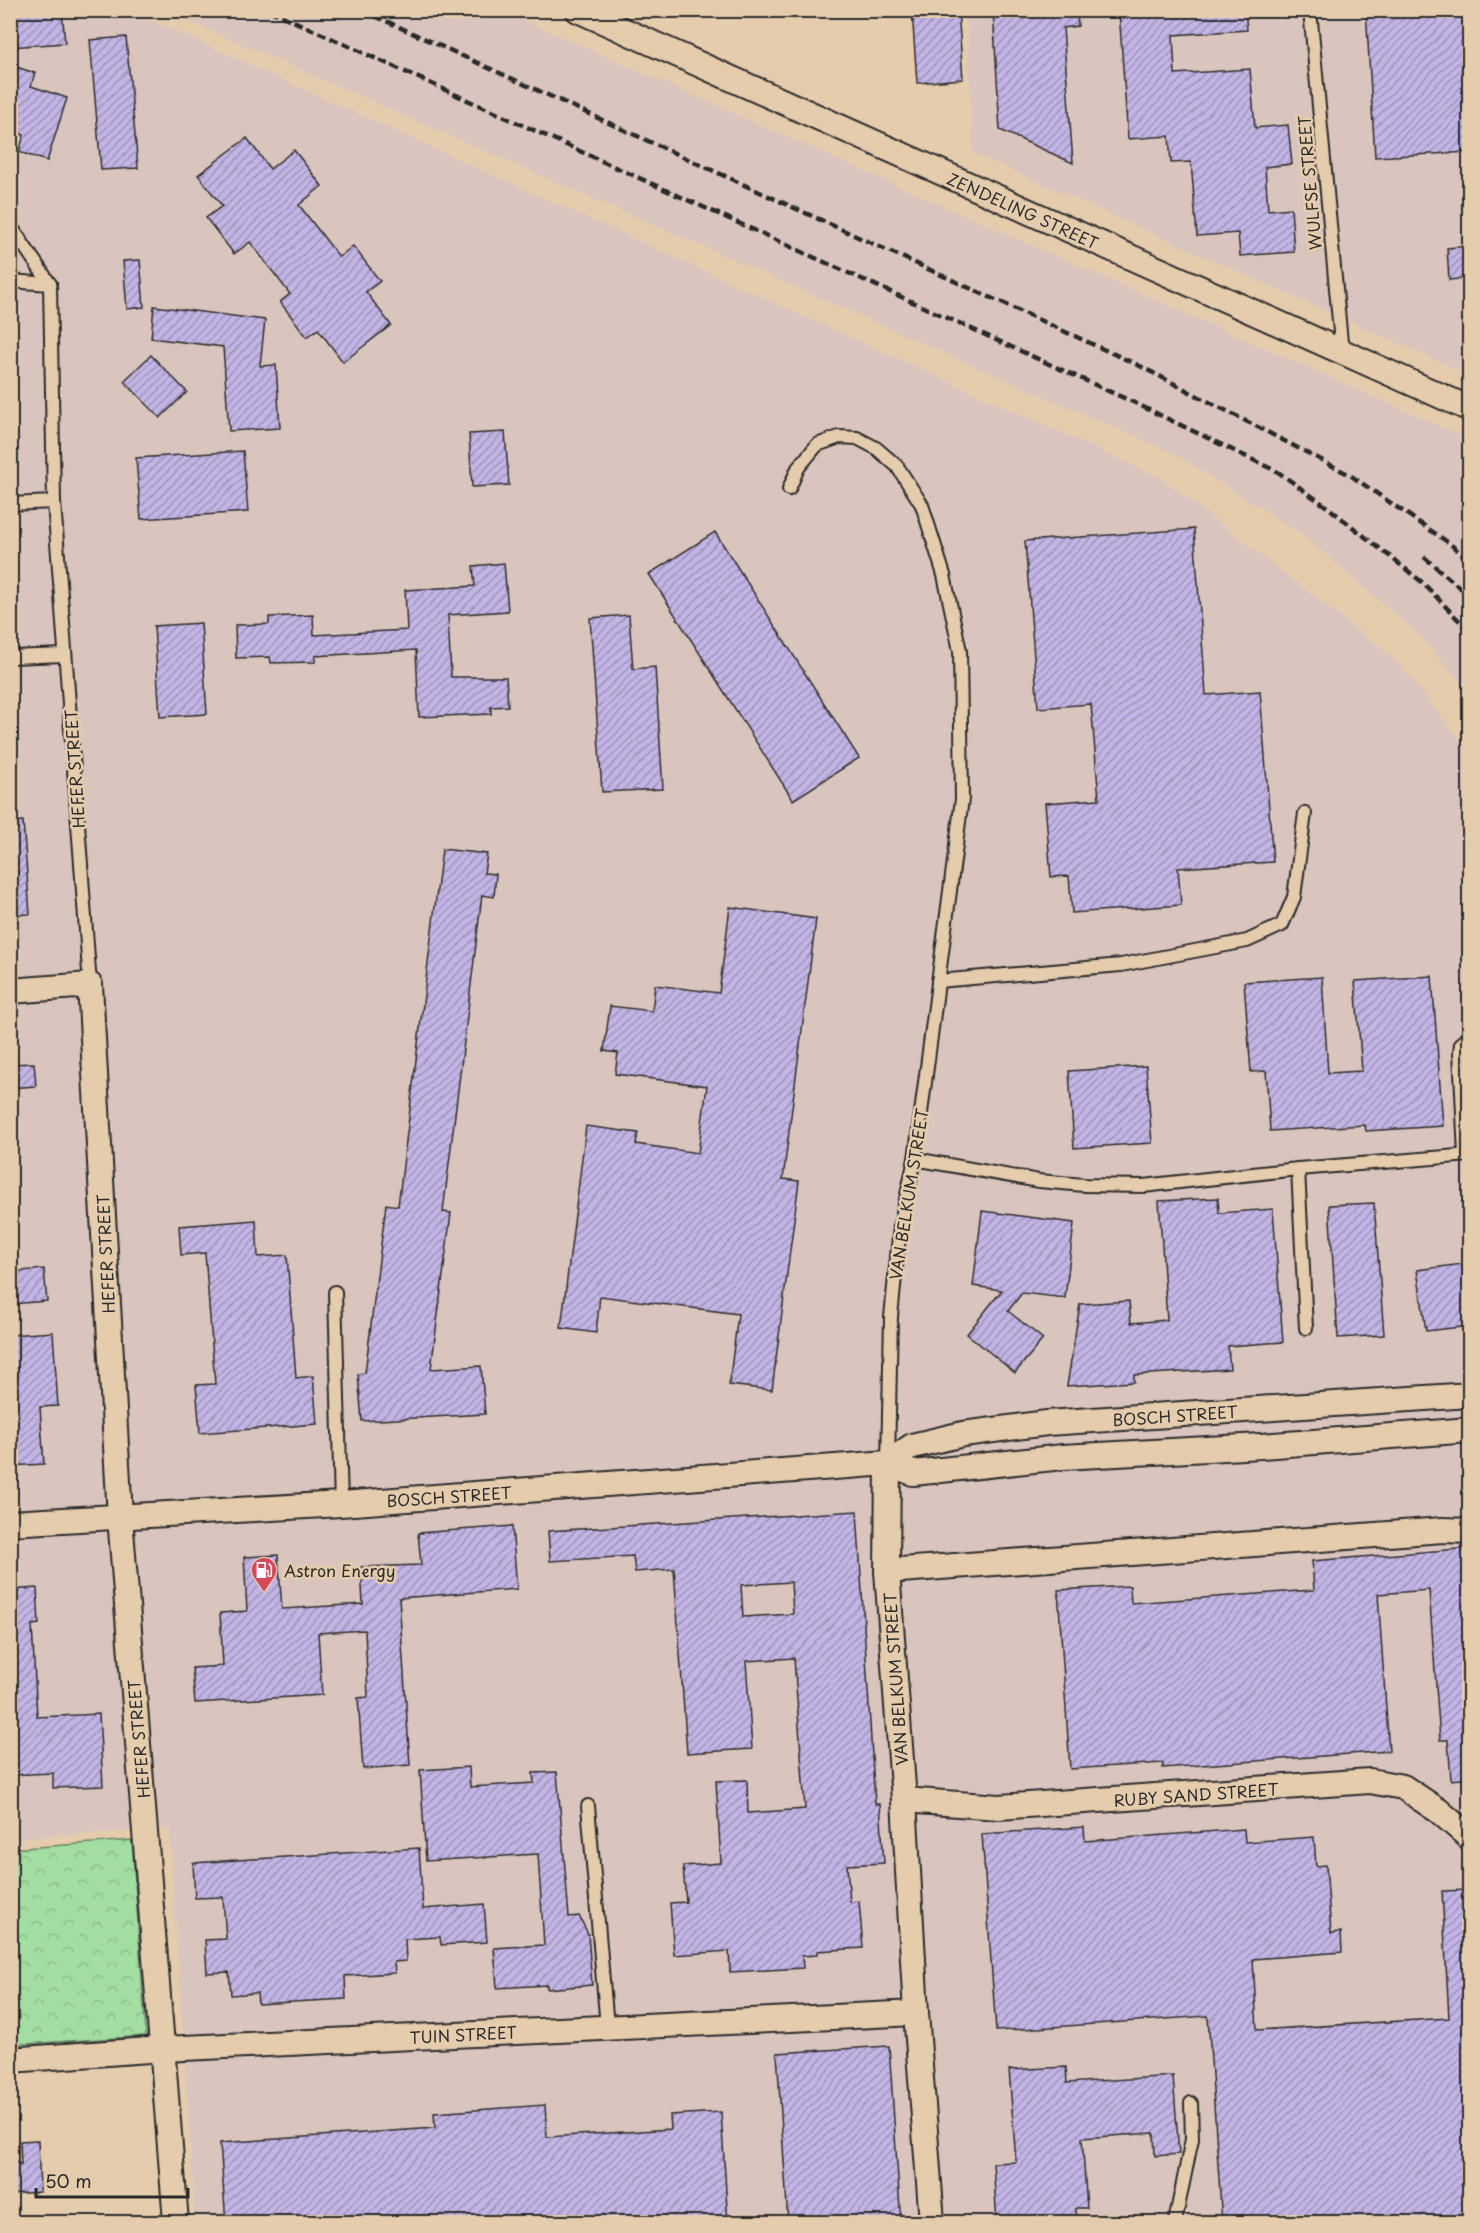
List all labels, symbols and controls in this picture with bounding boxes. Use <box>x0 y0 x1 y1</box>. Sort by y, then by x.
street label: WULFSE STREET <box>1291 115 1327 251</box>
street label: ZENDELING STREET <box>944 166 1103 254</box>
street label: HEFER STREET <box>58 709 90 829</box>
street label: VAN BELKUM STREET <box>883 1106 933 1282</box>
street label: HEFER STREET <box>90 1194 120 1314</box>
street label: BOSCH STREET <box>1112 1399 1239 1431</box>
street label: BOSCH STREET <box>386 1480 513 1512</box>
fuel station icon: Astron Energy <box>249 1555 279 1593</box>
place label: Astron Energy <box>284 1558 395 1582</box>
street label: VAN BELKUM STREET <box>877 1592 913 1766</box>
street label: HEFER STREET <box>121 1679 155 1799</box>
street label: RUBY SAND STREET <box>1113 1776 1279 1812</box>
street label: TUIN STREET <box>409 2019 517 2049</box>
scale bar <box>36 2161 188 2199</box>
text: 50 m <box>45 2167 92 2194</box>

